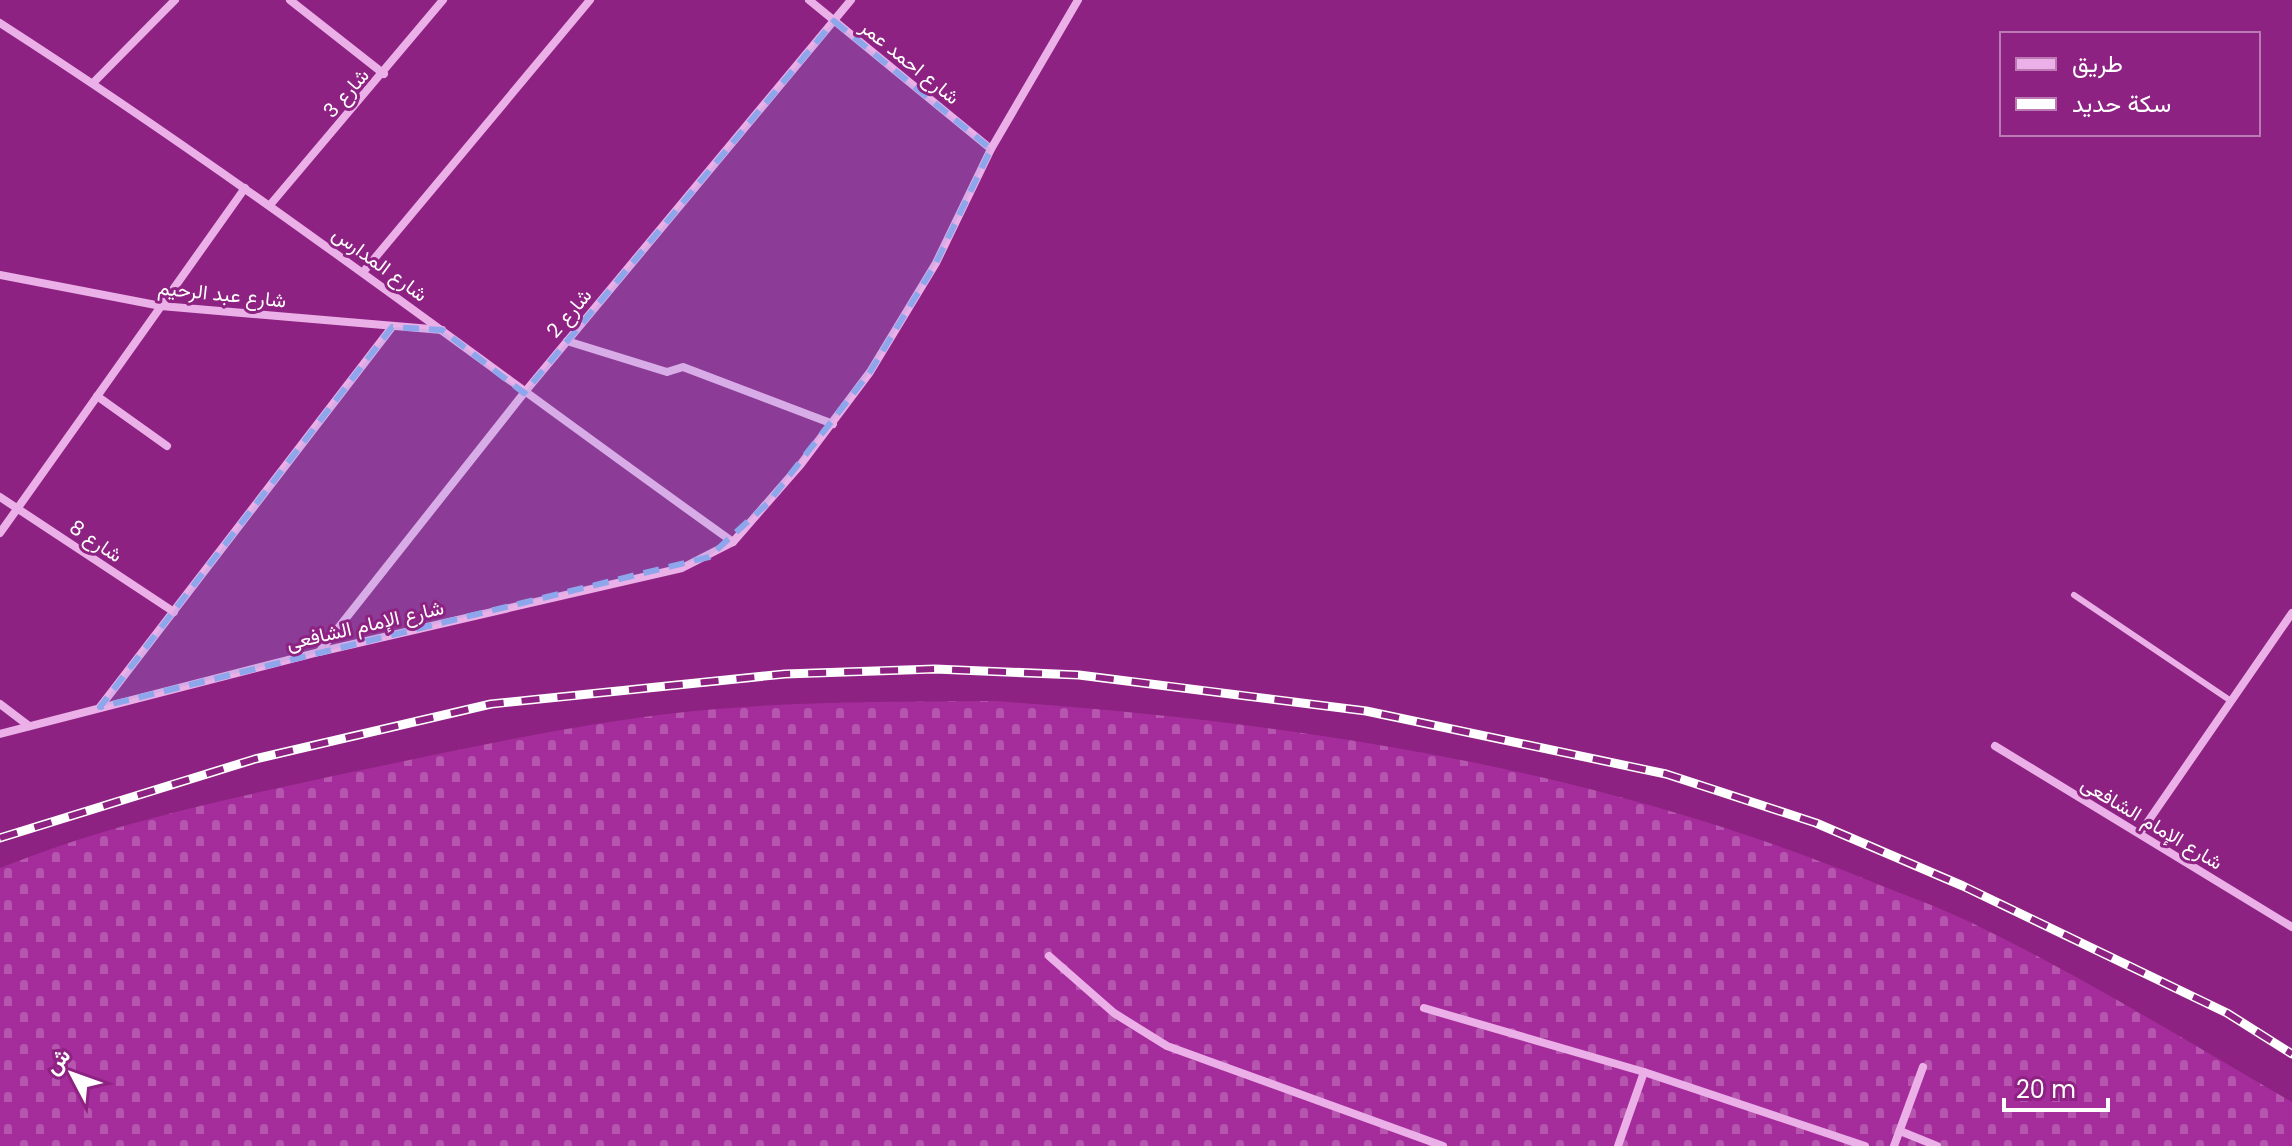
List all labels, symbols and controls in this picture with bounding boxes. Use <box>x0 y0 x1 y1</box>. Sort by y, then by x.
street label: شارع احمد عمر <box>854 13 966 111</box>
legend <box>2000 32 2260 136</box>
text: طريق <box>2072 47 2123 80</box>
street label: شارع 3 <box>317 62 375 124</box>
text: سكة حديد <box>2072 87 2171 120</box>
street label: شارع المدارس <box>327 220 433 308</box>
street label: شارع عبد الرحيم <box>156 273 288 315</box>
street label: شارع 2 <box>540 282 598 344</box>
street label: شارع 8 <box>64 513 128 569</box>
street label: شارع الإمام الشافعى <box>284 593 446 657</box>
street label: شارع الإمام الشافعى <box>2076 770 2228 876</box>
north arrow <box>32 1034 112 1114</box>
text: ش <box>37 1041 78 1081</box>
scale bar <box>2004 1062 2108 1112</box>
text: 20 m <box>2016 1073 2076 1106</box>

